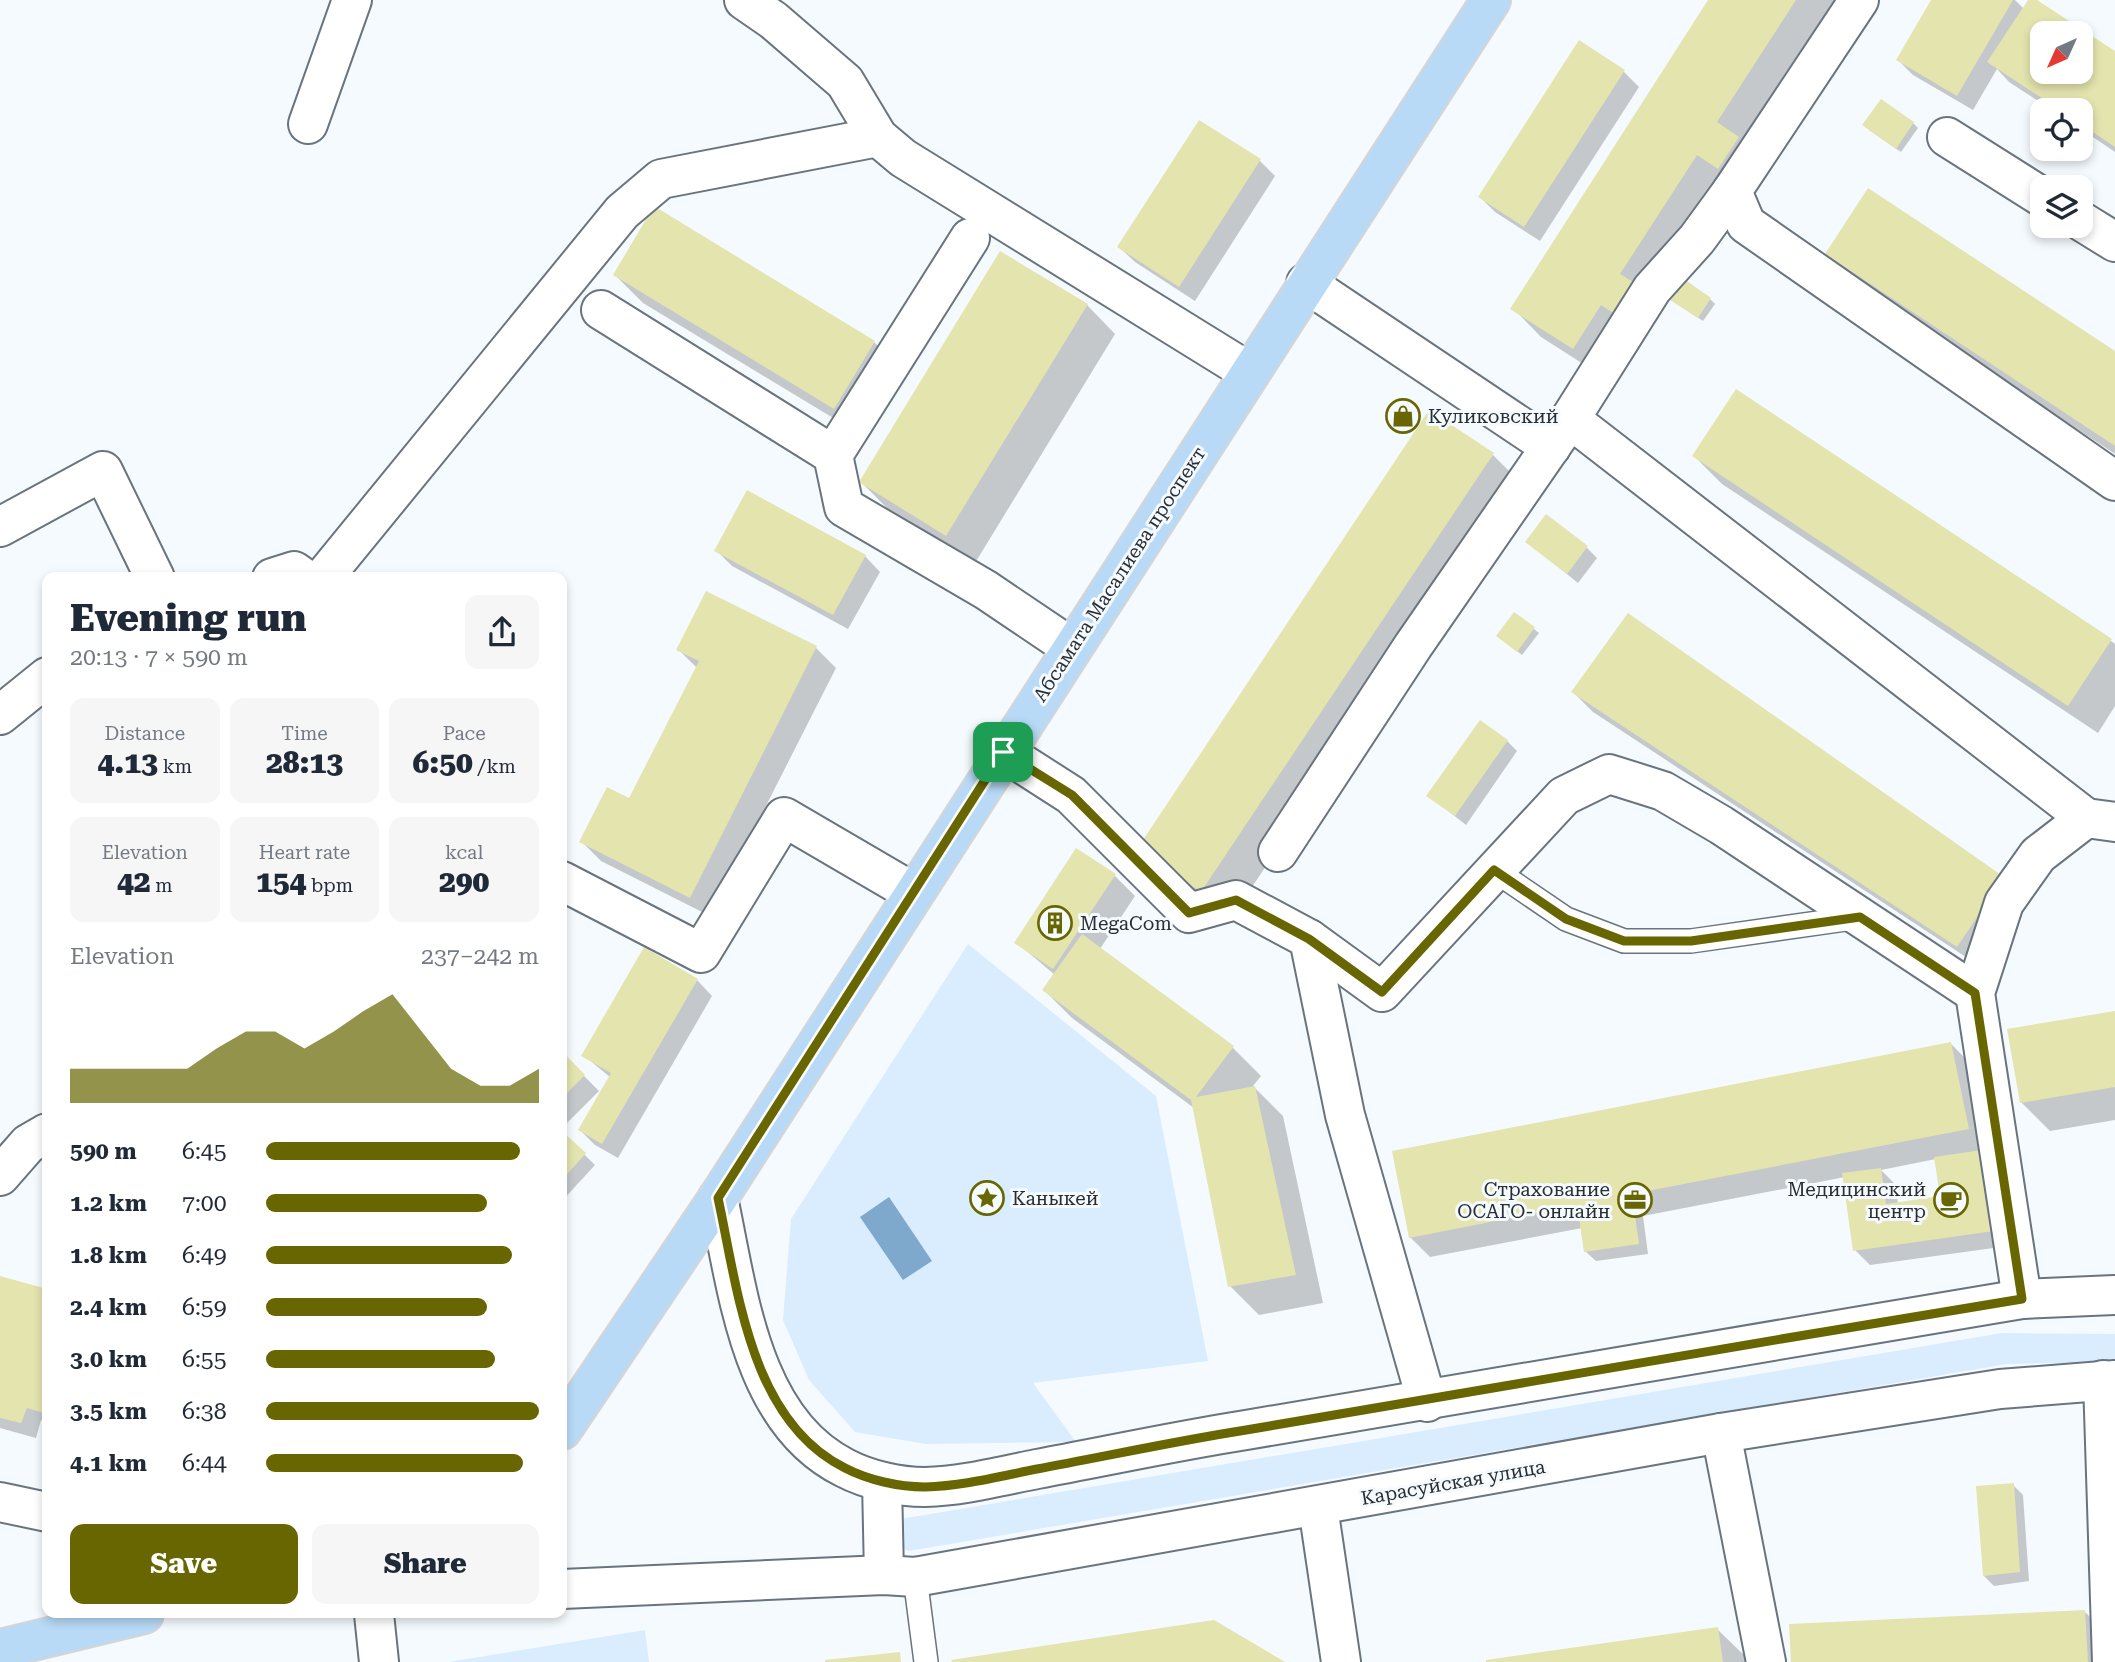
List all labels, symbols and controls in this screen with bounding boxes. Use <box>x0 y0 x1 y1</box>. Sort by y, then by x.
north arrow <box>2030 21 2093 84</box>
map controls <box>2030 21 2093 238</box>
button: locate <box>2030 98 2093 161</box>
button: layers <box>2030 175 2093 238</box>
shop icon: Куликовский <box>1384 397 1422 435</box>
place label: Куликовский <box>1428 405 1559 428</box>
street label: Абсамата Масалиева проспект <box>1028 442 1211 706</box>
button: share <box>465 595 539 669</box>
text: Evening run <box>70 596 306 640</box>
text: 20:13 · 7 × 590 m <box>70 644 248 671</box>
text: Distance <box>105 722 185 745</box>
text: Time <box>281 722 328 745</box>
text: Pace <box>443 722 486 745</box>
pin <box>973 722 1033 782</box>
icon: arrive <box>984 733 1022 771</box>
text: 4.13 <box>98 745 158 780</box>
text: 28:13 <box>266 745 343 780</box>
text: 6:50 <box>412 745 473 780</box>
text: km <box>158 755 192 778</box>
text: /km <box>473 755 516 778</box>
text: Elevation <box>102 841 188 864</box>
text: Heart rate <box>259 841 350 864</box>
text: kcal <box>445 841 483 864</box>
text: 42 <box>117 864 151 899</box>
text: 154 <box>256 864 306 899</box>
text: 290 <box>439 864 489 899</box>
text: m <box>151 874 173 897</box>
text: bpm <box>306 874 353 897</box>
building icon: MegaCom <box>1036 904 1074 942</box>
place label: MegaCom <box>1080 912 1172 935</box>
text: Elevation <box>70 943 174 970</box>
text: 237–242 m <box>421 943 539 970</box>
text: 590 m <box>70 1138 137 1165</box>
text: 6:45 <box>182 1138 227 1165</box>
place label: Страхование ОСАГО- онлайн <box>1457 1178 1610 1223</box>
place label: Медицинский центр <box>1787 1178 1926 1223</box>
place icon: Каныкей <box>968 1179 1006 1217</box>
office icon: Страхование ОСАГО- онлайн <box>1616 1181 1654 1219</box>
cafe icon: Медицинский центр <box>1932 1181 1970 1219</box>
place label: Каныкей <box>1012 1187 1099 1210</box>
text: 1.2 km <box>70 1190 147 1217</box>
text: 7:00 <box>182 1190 227 1217</box>
text: 1.8 km <box>70 1242 147 1269</box>
text: 6:49 <box>182 1242 227 1269</box>
text: 2.4 km <box>70 1294 147 1321</box>
text: 6:59 <box>182 1294 227 1321</box>
text: 3.0 km <box>70 1346 147 1373</box>
text: 6:55 <box>182 1346 227 1373</box>
text: 3.5 km <box>70 1398 147 1425</box>
text: 6:38 <box>182 1398 227 1425</box>
text: 4.1 km <box>70 1450 147 1477</box>
text: 6:44 <box>182 1450 227 1477</box>
street label: Карасуйская улица <box>1359 1455 1548 1510</box>
button: Save <box>70 1524 298 1604</box>
button: Share <box>312 1524 539 1604</box>

